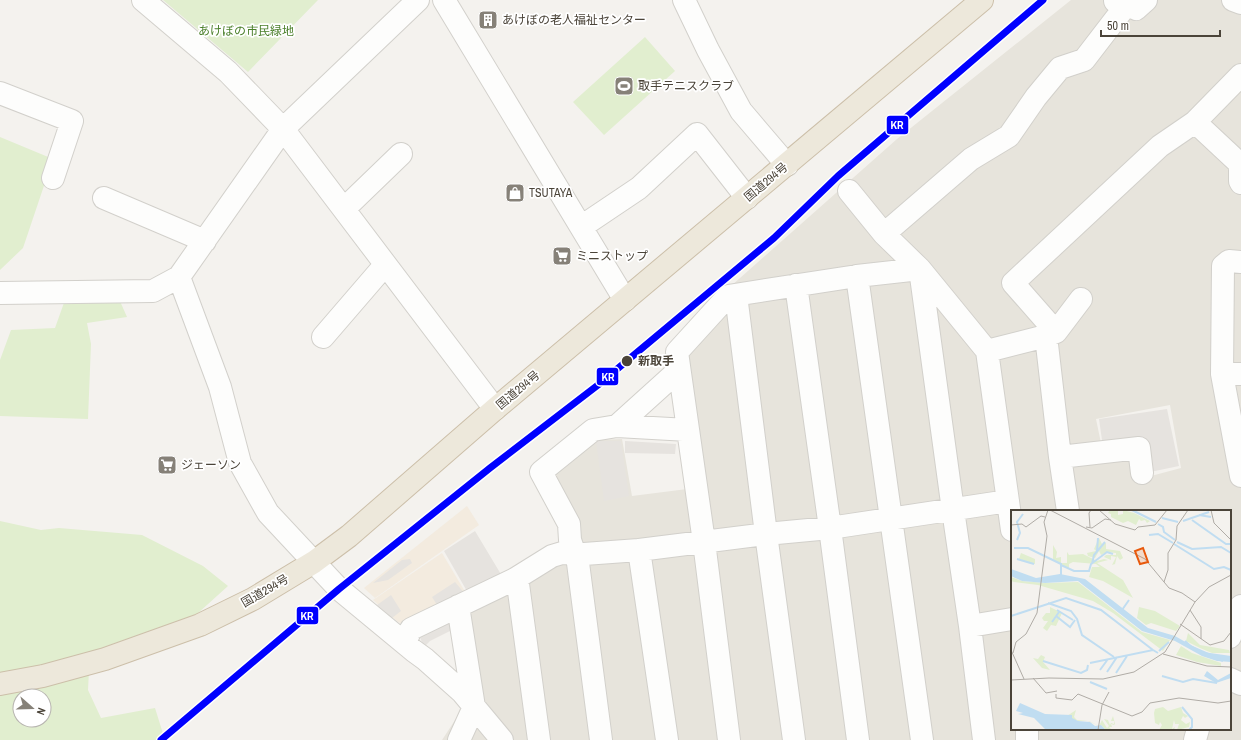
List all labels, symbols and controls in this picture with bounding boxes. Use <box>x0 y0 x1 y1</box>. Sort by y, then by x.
building icon: あけぼの老人福祉センター <box>477 9 499 31</box>
place label: あけぼの老人福祉センター <box>502 12 646 28</box>
scale bar <box>1101 12 1220 38</box>
text: 50 m <box>1107 18 1129 34</box>
park label: あけぼの市民緑地 <box>198 23 294 39</box>
sports icon: 取手テニスクラブ <box>613 75 635 97</box>
place label: 取手テニスクラブ <box>638 78 734 94</box>
line badge: KR <box>886 115 909 135</box>
text: KR <box>890 118 904 132</box>
street label: 国道294号 <box>741 159 791 205</box>
shop icon: TSUTAYA <box>504 182 526 204</box>
place label: TSUTAYA <box>529 185 573 201</box>
supermarket icon: ミニストップ <box>551 245 573 267</box>
place label: ミニストップ <box>576 248 648 264</box>
place label: 新取手 <box>638 353 674 369</box>
marker: 新取手 <box>620 354 634 368</box>
street label: 国道294号 <box>493 367 543 413</box>
line badge: KR <box>596 367 619 386</box>
text: KR <box>601 370 615 384</box>
supermarket icon: ジェーソン <box>156 454 178 476</box>
place label: ジェーソン <box>181 457 241 473</box>
inset map <box>1011 510 1231 730</box>
street label: 国道294号 <box>238 571 292 611</box>
line badge: KR <box>296 606 319 625</box>
text: KR <box>300 609 314 623</box>
north arrow <box>12 688 52 728</box>
text: N <box>34 706 49 717</box>

